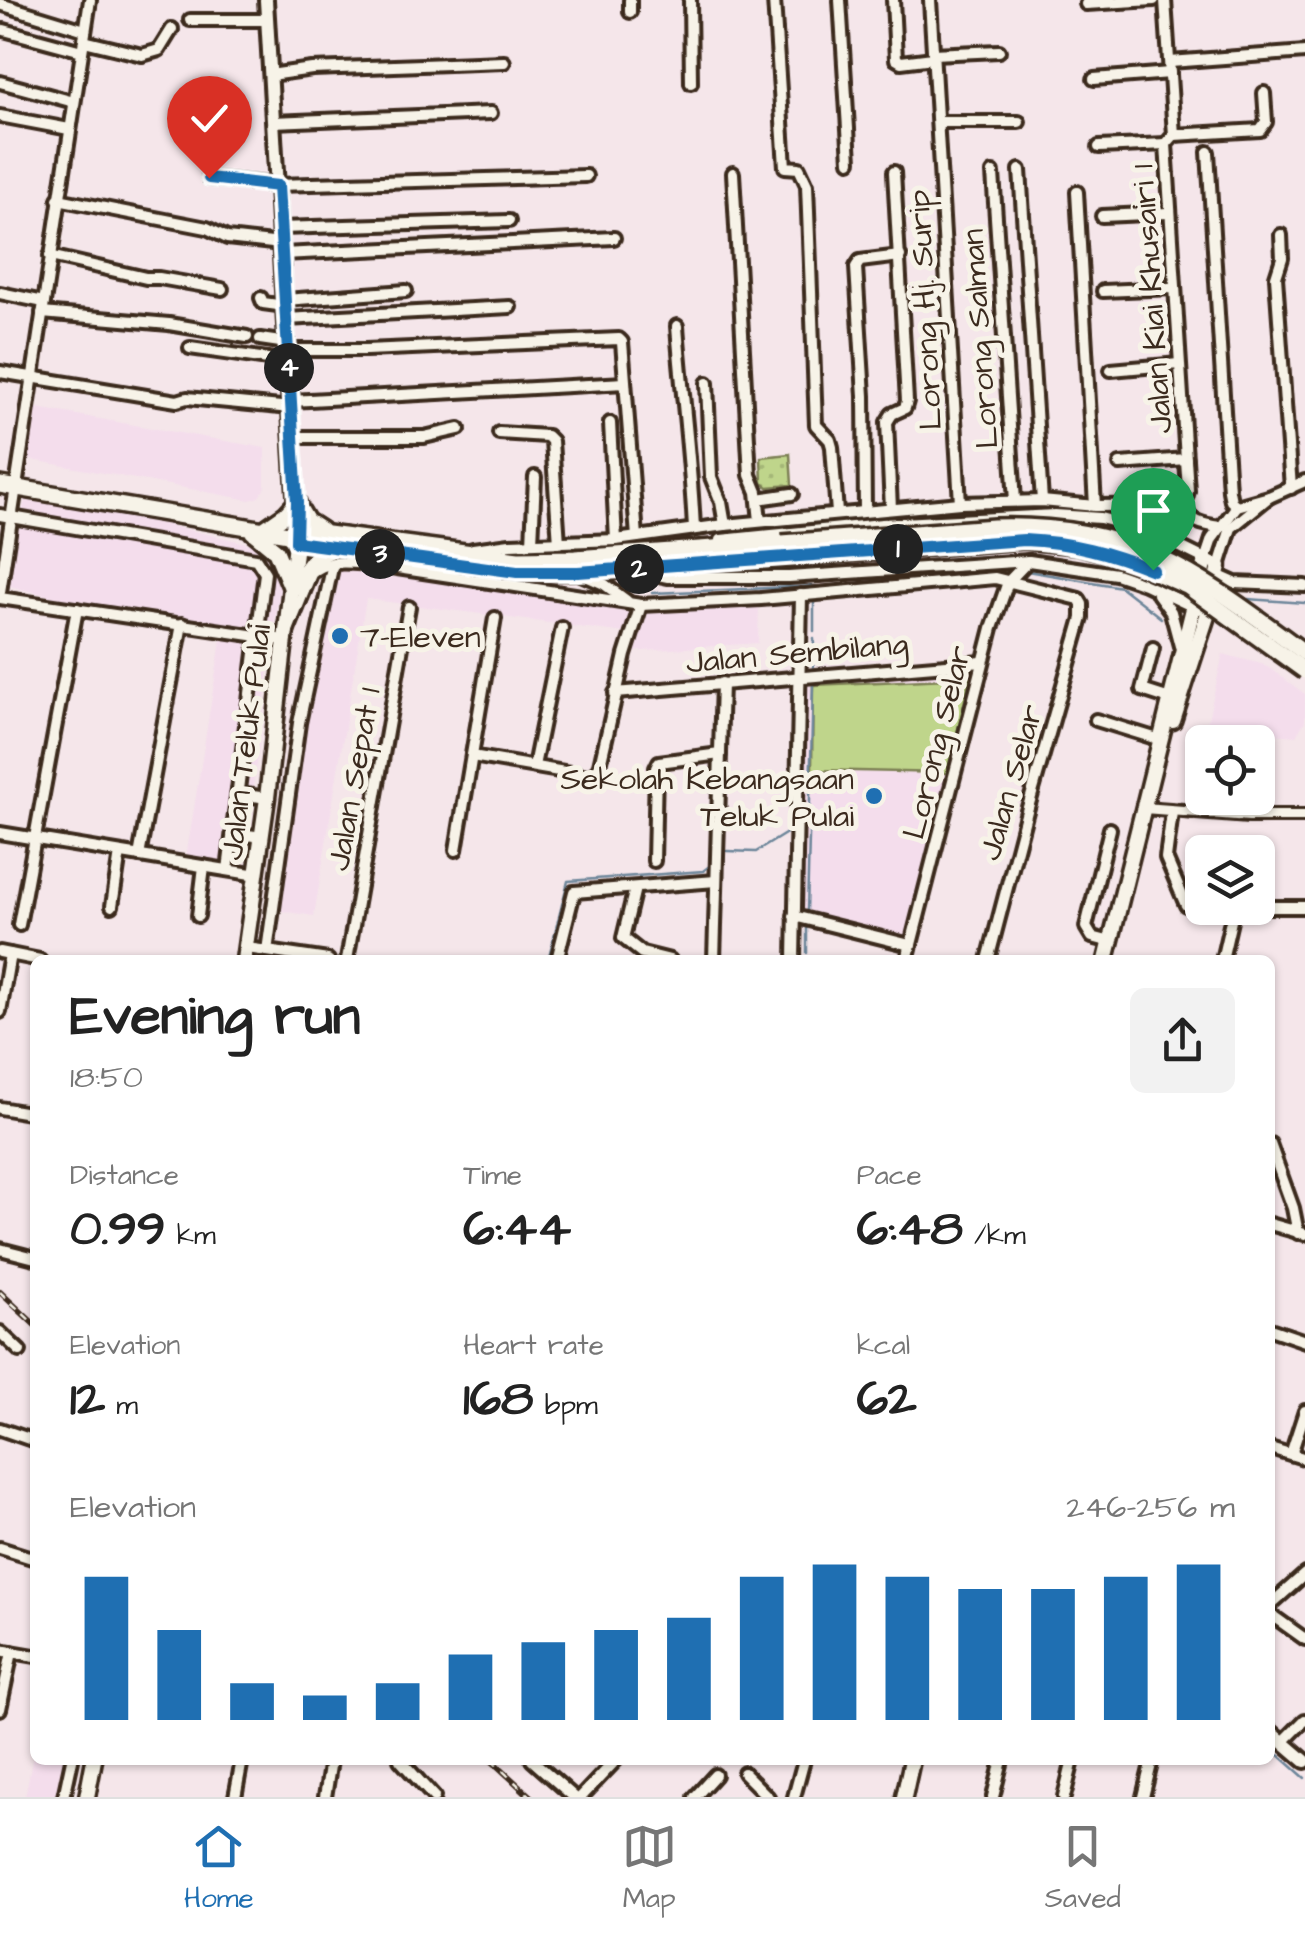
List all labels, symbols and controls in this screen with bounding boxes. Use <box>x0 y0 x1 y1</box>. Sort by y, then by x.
pin <box>167 76 252 179</box>
icon: check <box>182 91 237 146</box>
street label: Jalan Kiai Khusairi 1 <box>1121 163 1184 435</box>
street label: Lorong Hj. Surip <box>897 188 954 431</box>
street label: Lorong Salman <box>950 228 1011 450</box>
pin: 4 <box>264 343 314 393</box>
text: 4 <box>279 348 299 387</box>
pin <box>1111 468 1196 571</box>
icon: arrive <box>1126 483 1181 538</box>
pin: 1 <box>873 524 923 574</box>
pin: 3 <box>355 529 405 579</box>
text: 1 <box>896 529 900 568</box>
text: 3 <box>373 534 387 573</box>
pin: 2 <box>614 544 664 594</box>
text: 2 <box>631 549 647 588</box>
place label: 7-Eleven <box>360 615 481 660</box>
street label: Jalan Sembilang <box>684 621 910 686</box>
street label: Jalan Teluk Pulai <box>210 622 283 863</box>
marker: 7-Eleven <box>329 625 351 647</box>
street label: Lorong Selar <box>892 641 983 844</box>
street label: Jalan Sepat 1 <box>316 684 393 874</box>
street label: Jalan Selar <box>968 699 1055 866</box>
map controls <box>1185 725 1275 925</box>
button: locate <box>1185 725 1275 815</box>
place label: Sekolah Kebangsaan Teluk Pulai <box>560 757 854 839</box>
marker: Sekolah Kebangsaan Teluk Pulai <box>863 785 885 807</box>
button: layers <box>1185 835 1275 925</box>
text: Evening run <box>70 979 360 1055</box>
button: share <box>1130 988 1235 1093</box>
text: 18:50 <box>70 1055 143 1100</box>
text: Distance <box>70 1156 179 1195</box>
text: Time <box>463 1156 522 1195</box>
text: Pace <box>857 1156 922 1195</box>
text: 0.99 <box>70 1195 166 1264</box>
text: 6:44 <box>463 1195 571 1264</box>
text: 6:48 <box>857 1195 963 1264</box>
text: km <box>166 1216 216 1255</box>
text: /km <box>963 1216 1026 1255</box>
text: Elevation <box>70 1326 180 1365</box>
text: Heart rate <box>463 1326 604 1365</box>
text: kcal <box>857 1326 910 1365</box>
text: 12 <box>70 1365 105 1434</box>
text: 168 <box>463 1365 534 1434</box>
text: 62 <box>857 1365 917 1434</box>
text: m <box>105 1386 138 1425</box>
text: bpm <box>534 1386 598 1425</box>
text: Elevation <box>70 1485 196 1530</box>
text: 246–256 m <box>1066 1485 1235 1530</box>
tab: Home <box>184 1819 254 1918</box>
tab: Map <box>622 1819 677 1918</box>
tab: Saved <box>1045 1819 1121 1918</box>

